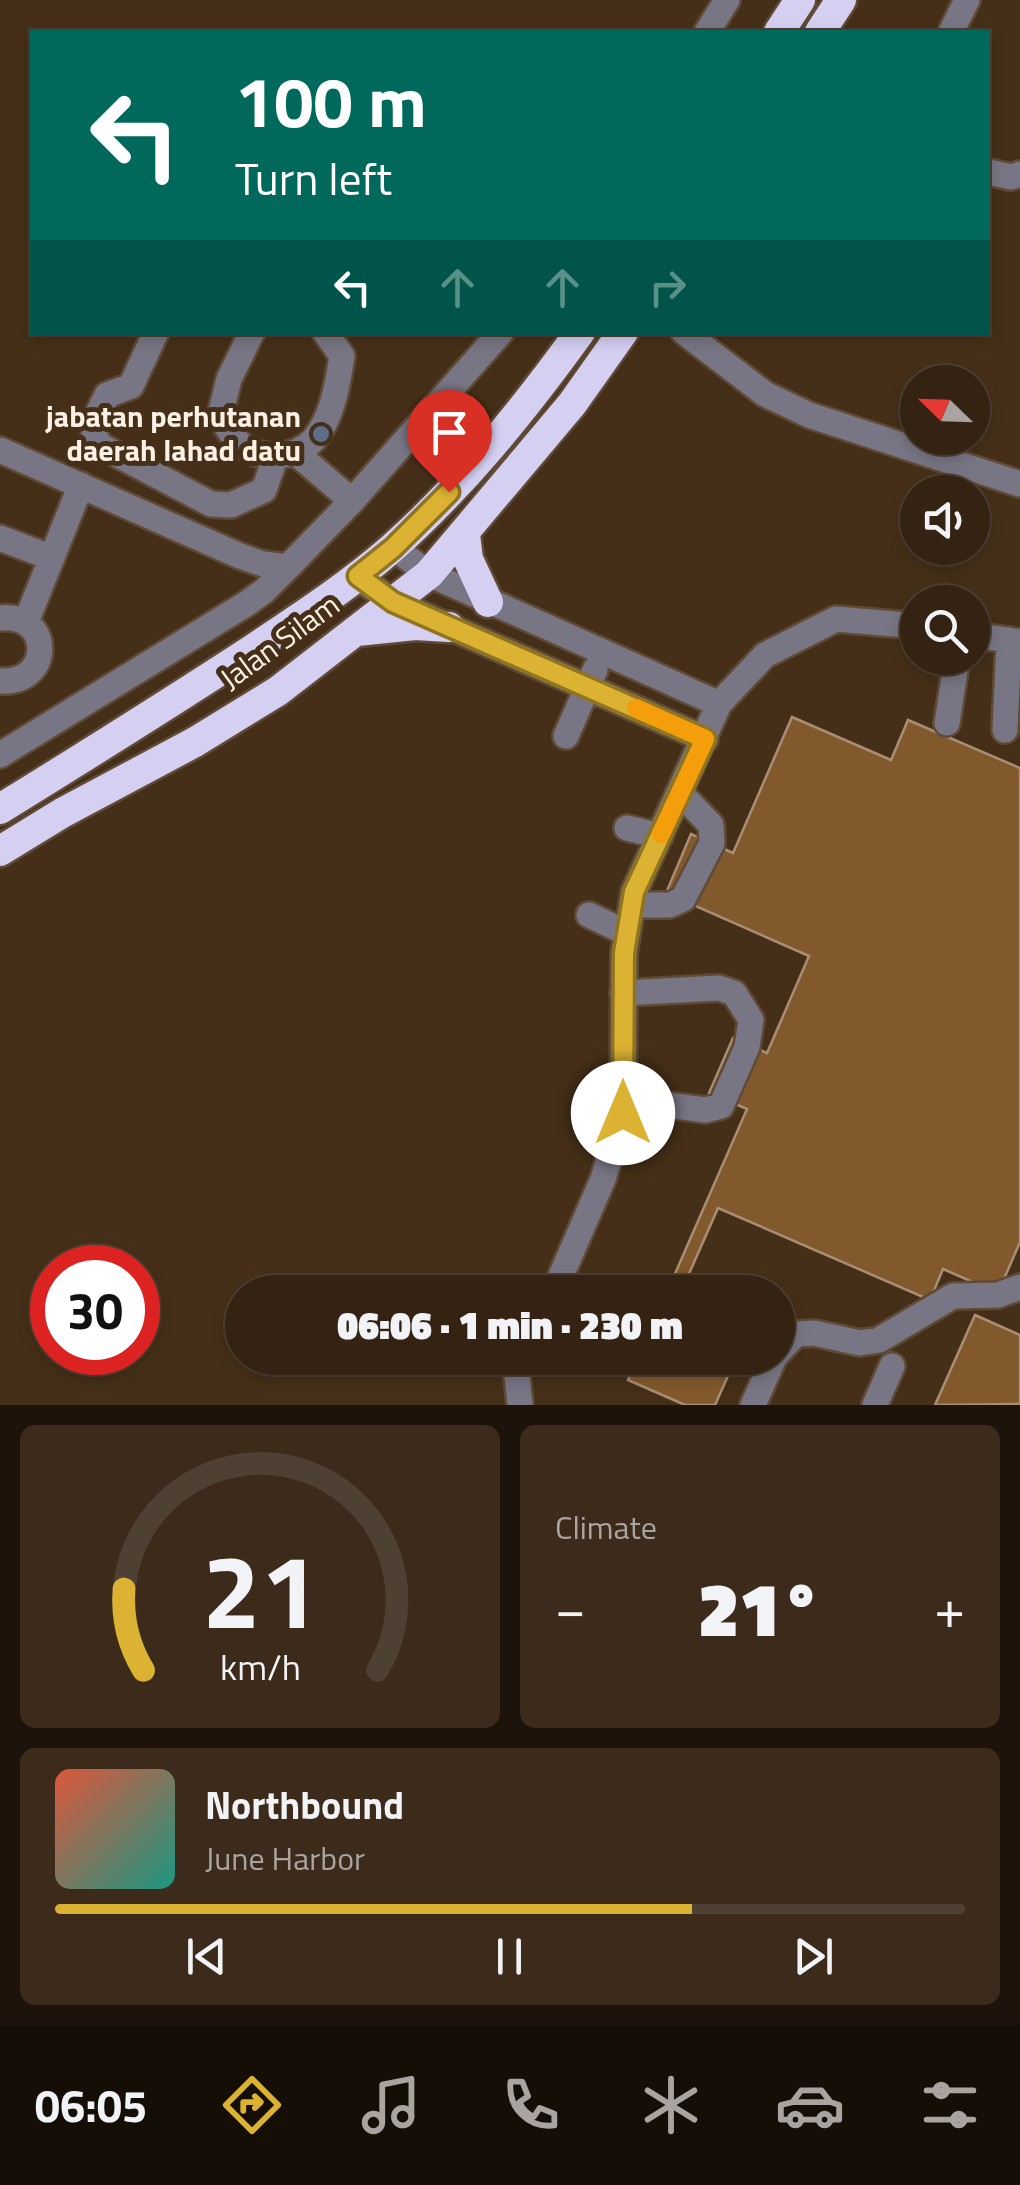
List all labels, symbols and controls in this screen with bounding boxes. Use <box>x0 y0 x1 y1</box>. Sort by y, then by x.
text: 100 m <box>235 48 427 154</box>
icon: left <box>70 70 200 200</box>
text: Turn left <box>235 144 392 212</box>
icon: left <box>325 260 380 315</box>
icon: ahead <box>430 260 485 315</box>
icon: ahead <box>535 260 590 315</box>
icon: right <box>640 260 695 315</box>
north arrow <box>900 365 990 455</box>
map controls <box>900 365 990 675</box>
pin <box>407 390 492 493</box>
place label: jabatan perhutanan daerah lahad datu <box>44 393 301 473</box>
icon: arrive <box>422 405 477 460</box>
marker: jabatan perhutanan daerah lahad datu <box>310 423 332 445</box>
button: sound <box>900 475 990 565</box>
street label: Jalan Silam <box>210 582 349 700</box>
button: search <box>900 585 990 675</box>
position arrow <box>571 1061 675 1165</box>
speed limit sign: 30 <box>30 1245 160 1375</box>
text: 06:06 · 1 min · 230 m <box>337 1296 683 1354</box>
text: Climate <box>555 1503 657 1551</box>
text: 21 <box>202 1510 318 1668</box>
text: 21° <box>698 1551 822 1665</box>
text: − <box>555 1566 586 1649</box>
text: + <box>934 1566 965 1649</box>
text: km/h <box>220 1639 300 1694</box>
text: Northbound <box>205 1776 404 1834</box>
text: June Harbor <box>205 1834 365 1882</box>
icon: previous <box>179 1929 234 1984</box>
icon: pause <box>482 1929 537 1984</box>
icon: next <box>786 1929 841 1984</box>
icon: directions <box>217 2070 287 2140</box>
icon: music <box>356 2070 426 2140</box>
icon: phone <box>496 2070 566 2140</box>
icon: climate <box>636 2070 706 2140</box>
icon: car <box>775 2070 845 2140</box>
icon: filters <box>915 2070 985 2140</box>
text: 06:05 <box>35 2071 147 2139</box>

